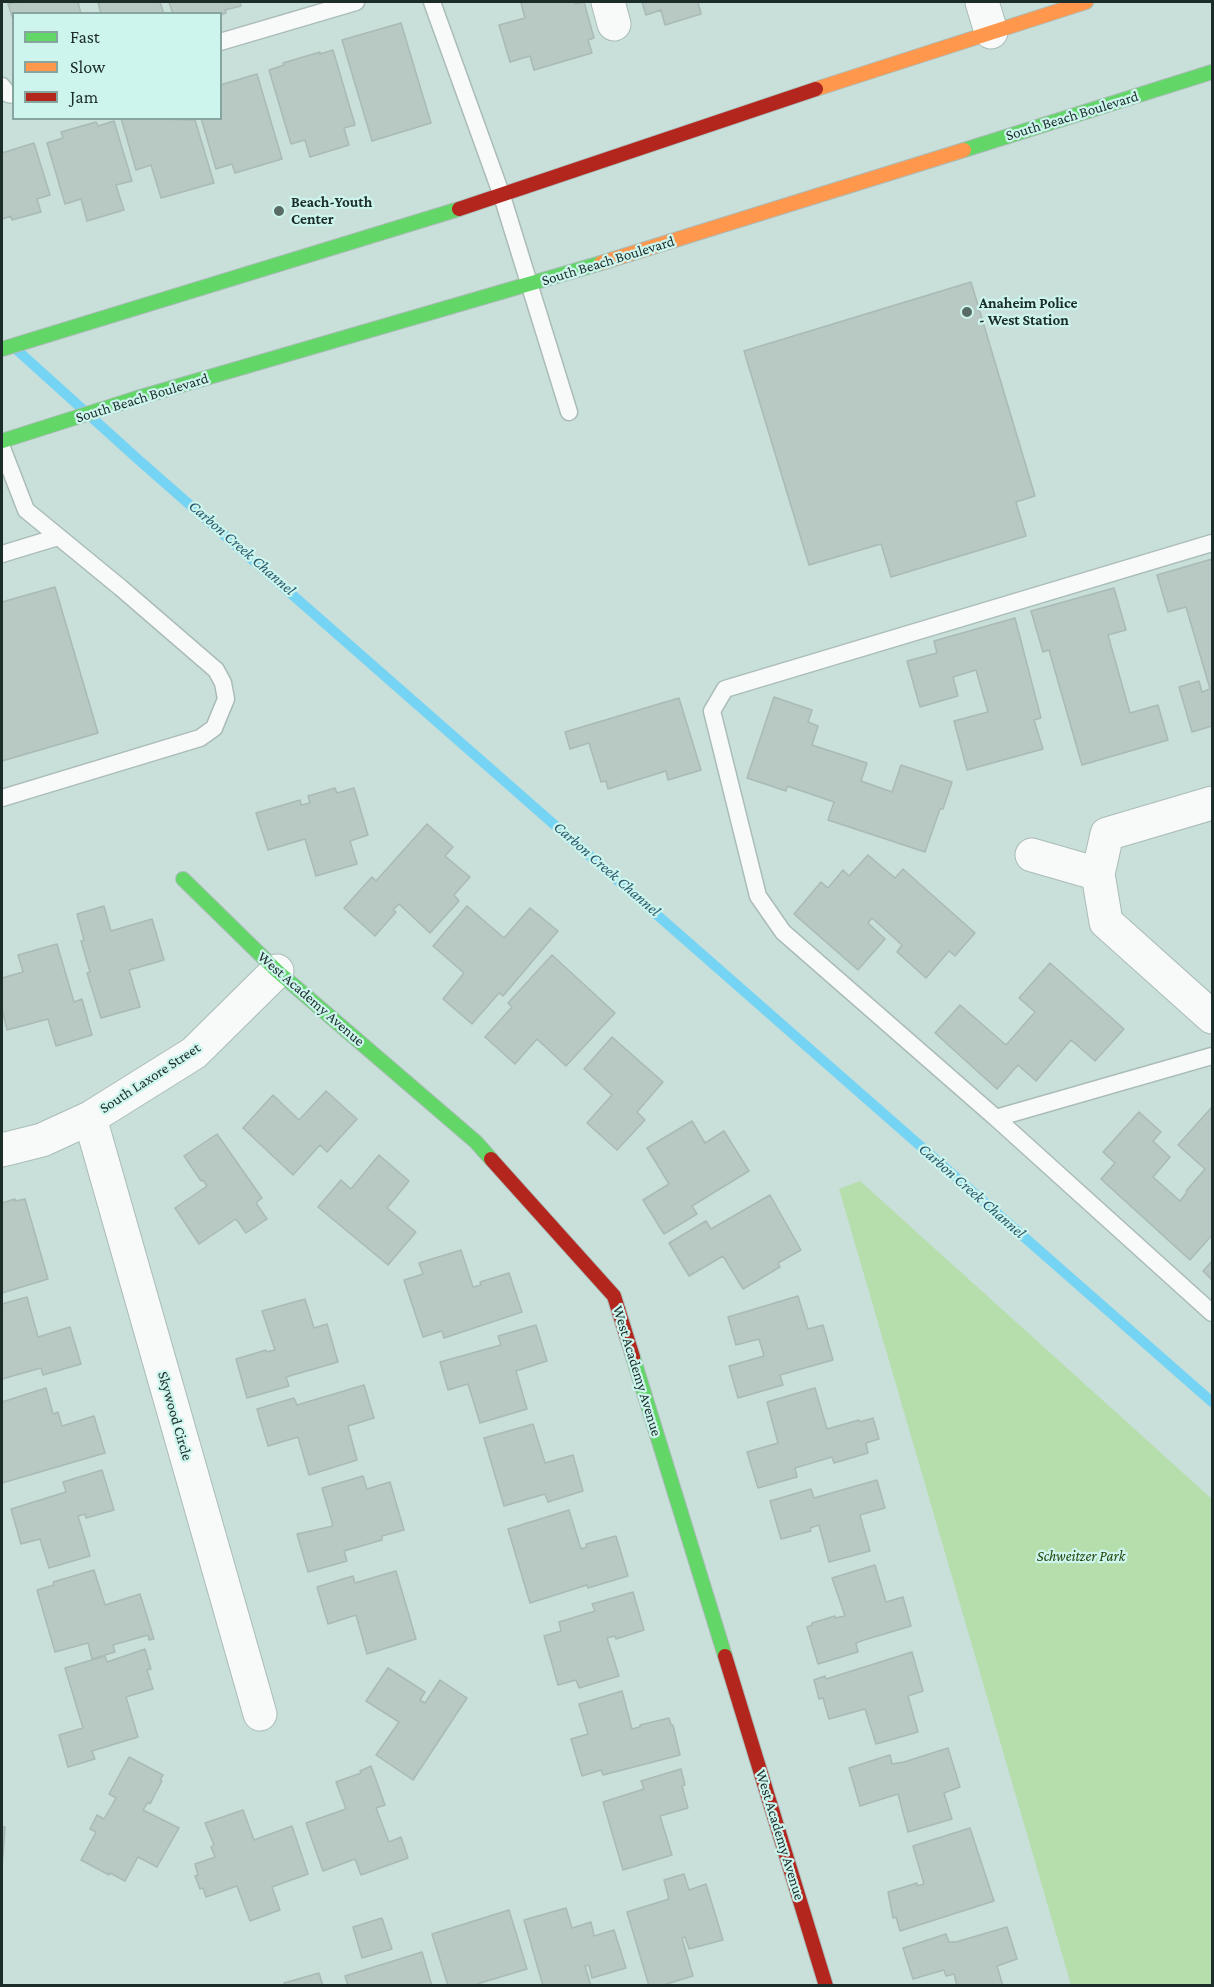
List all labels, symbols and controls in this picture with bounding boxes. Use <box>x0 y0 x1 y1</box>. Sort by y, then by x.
legend <box>12 12 222 120</box>
text: Fast <box>70 27 100 47</box>
text: Slow <box>70 57 105 77</box>
text: Jam <box>70 87 98 107</box>
street label: South Beach Boulevard <box>1003 87 1141 145</box>
place label: Beach-Youth Center <box>291 193 372 228</box>
marker: Beach-Youth Center <box>272 204 286 218</box>
street label: South Beach Boulevard <box>539 232 677 290</box>
place label: Anaheim Police - West Station <box>979 294 1078 329</box>
marker: Anaheim Police - West Station <box>960 305 974 319</box>
street label: South Beach Boulevard <box>73 369 211 427</box>
water label: Carbon Creek Channel <box>185 496 299 600</box>
water label: Carbon Creek Channel <box>550 817 664 921</box>
street label: West Academy Avenue <box>254 948 368 1050</box>
street label: South Laxore Street <box>96 1039 204 1117</box>
water label: Carbon Creek Channel <box>915 1139 1029 1243</box>
street label: West Academy Avenue <box>609 1304 665 1438</box>
street label: Skywood Circle <box>154 1369 196 1463</box>
park label: Schweitzer Park <box>1037 1547 1125 1565</box>
street label: West Academy Avenue <box>752 1768 808 1902</box>

